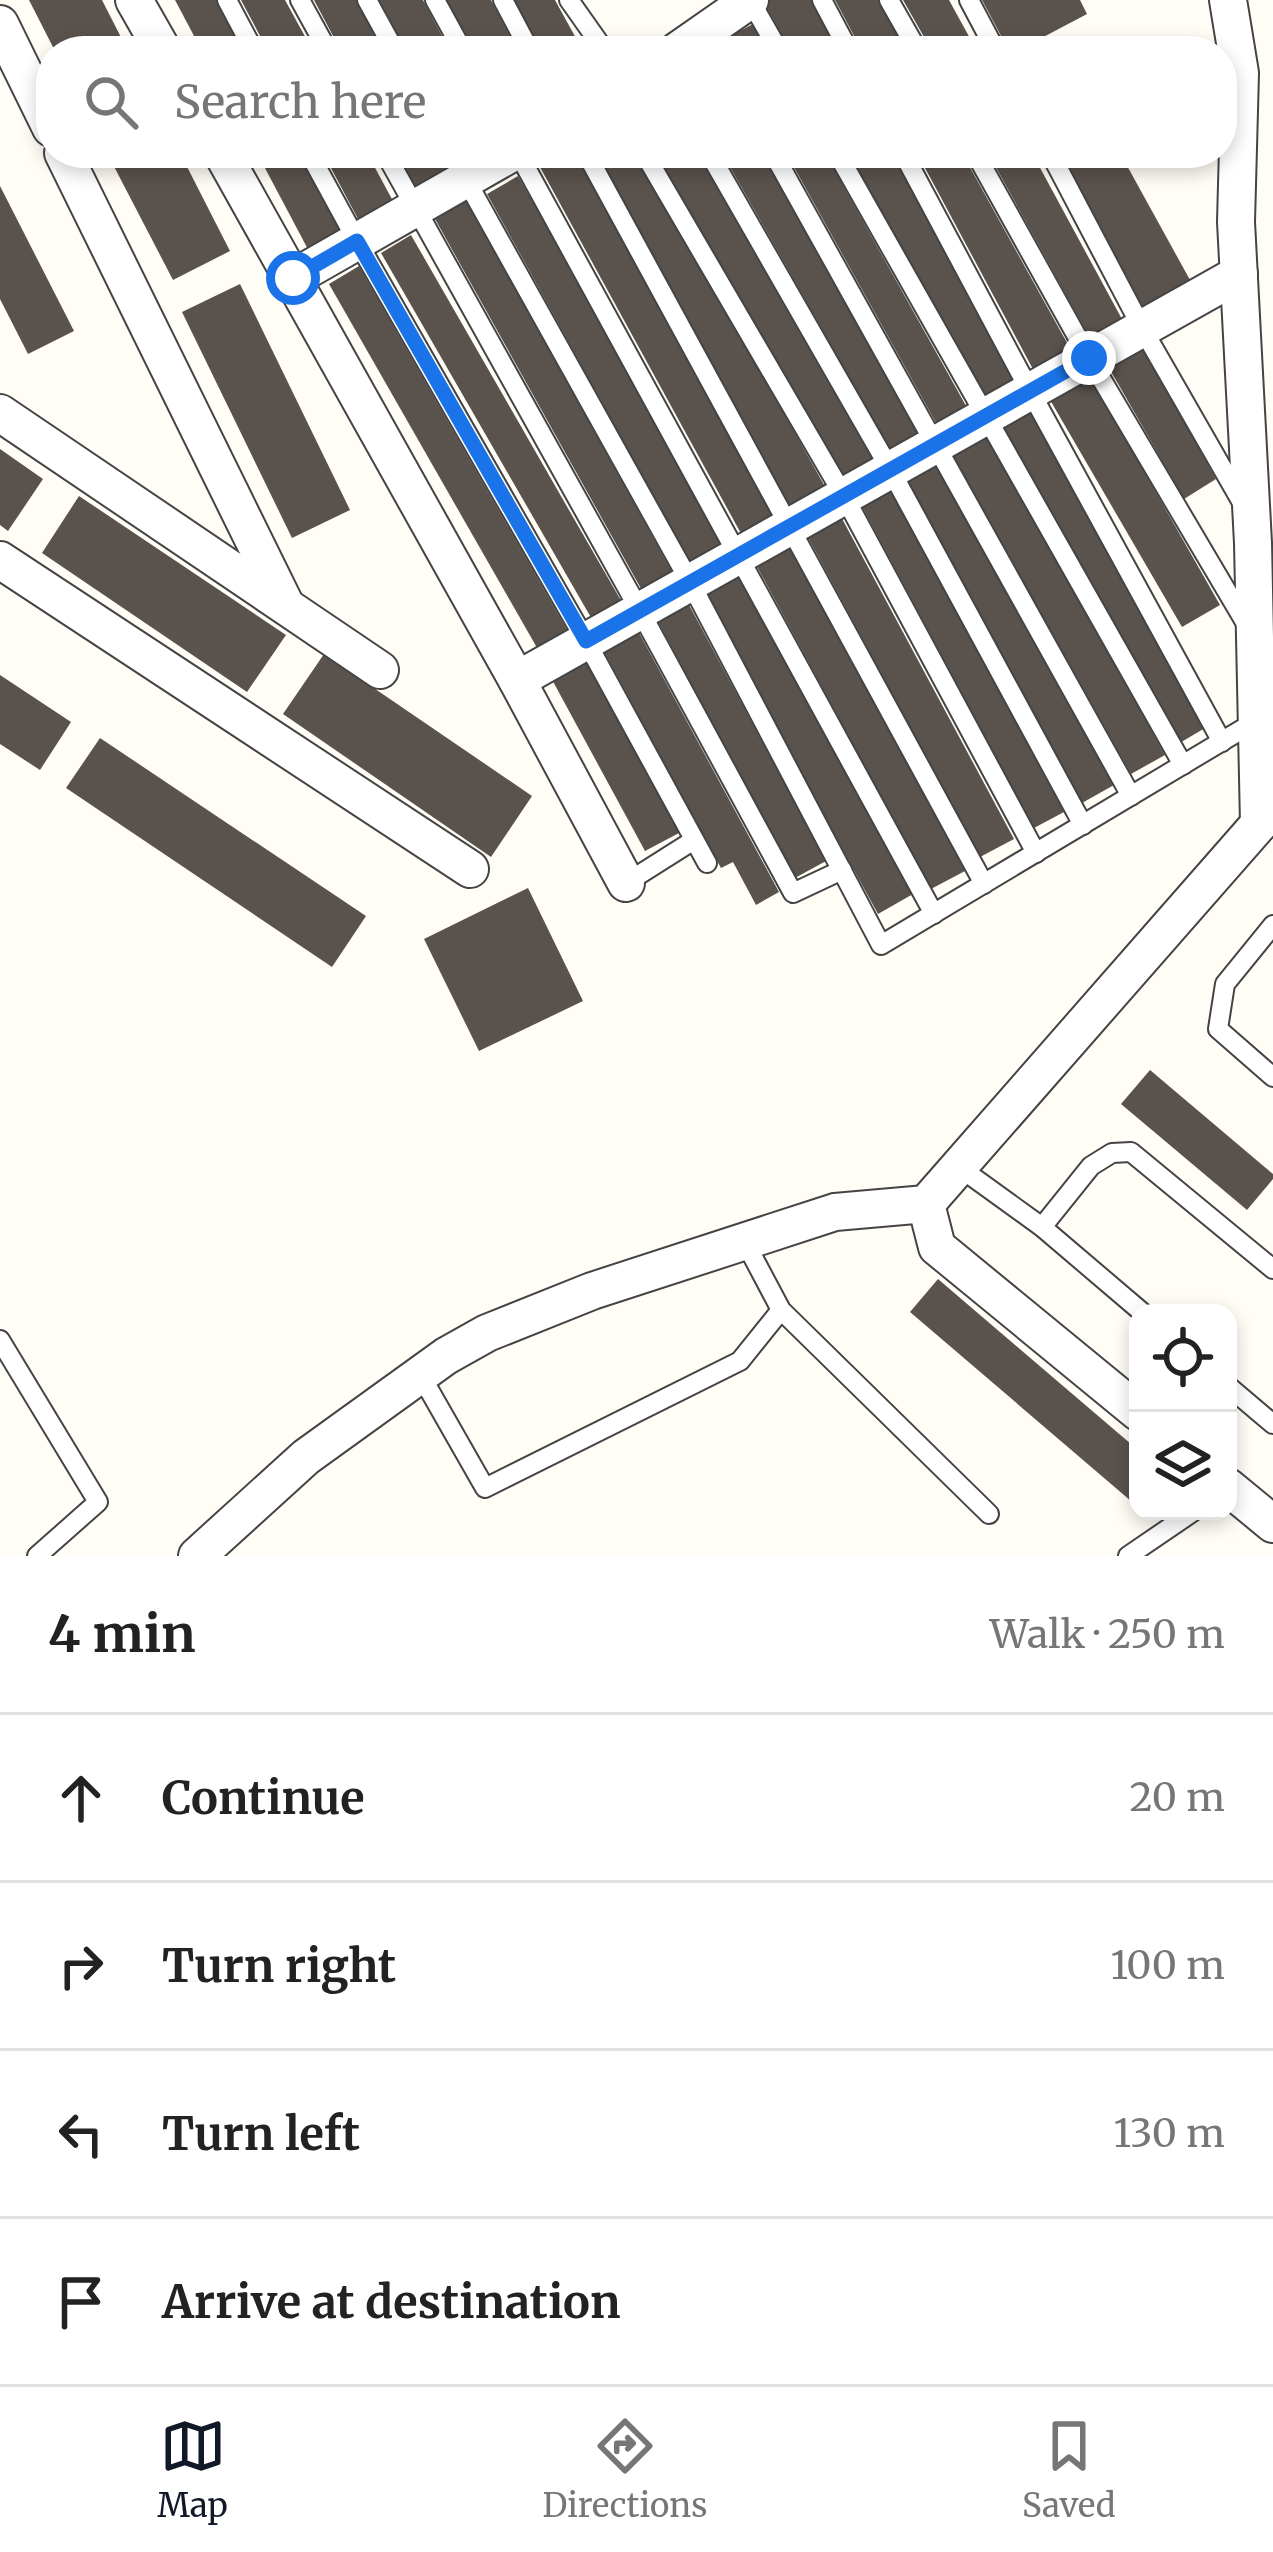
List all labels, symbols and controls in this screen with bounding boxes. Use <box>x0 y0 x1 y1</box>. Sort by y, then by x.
search box <box>36 36 1237 168</box>
icon: search <box>78 69 144 135</box>
text: Search here <box>174 74 426 130</box>
route start <box>266 251 320 305</box>
route end <box>1062 331 1116 385</box>
map controls <box>1129 1304 1237 1520</box>
button: locate <box>1129 1304 1237 1412</box>
button: layers <box>1129 1412 1237 1520</box>
text: 4 min <box>48 1602 196 1666</box>
text: Walk · 250 m <box>990 1610 1225 1659</box>
icon: ahead <box>48 1765 114 1831</box>
text: Continue <box>162 1770 364 1826</box>
text: 20 m <box>1130 1773 1225 1822</box>
icon: right <box>48 1933 114 1999</box>
text: Turn right <box>162 1938 396 1994</box>
text: 100 m <box>1110 1941 1225 1990</box>
icon: left <box>48 2101 114 2167</box>
text: Turn left <box>162 2106 360 2162</box>
text: 130 m <box>1113 2109 1225 2158</box>
icon: arrive <box>48 2269 114 2335</box>
text: Arrive at destination <box>162 2274 620 2330</box>
tab: Map <box>157 2413 228 2526</box>
tab: Directions <box>542 2413 707 2526</box>
tab: Saved <box>1022 2413 1116 2526</box>

